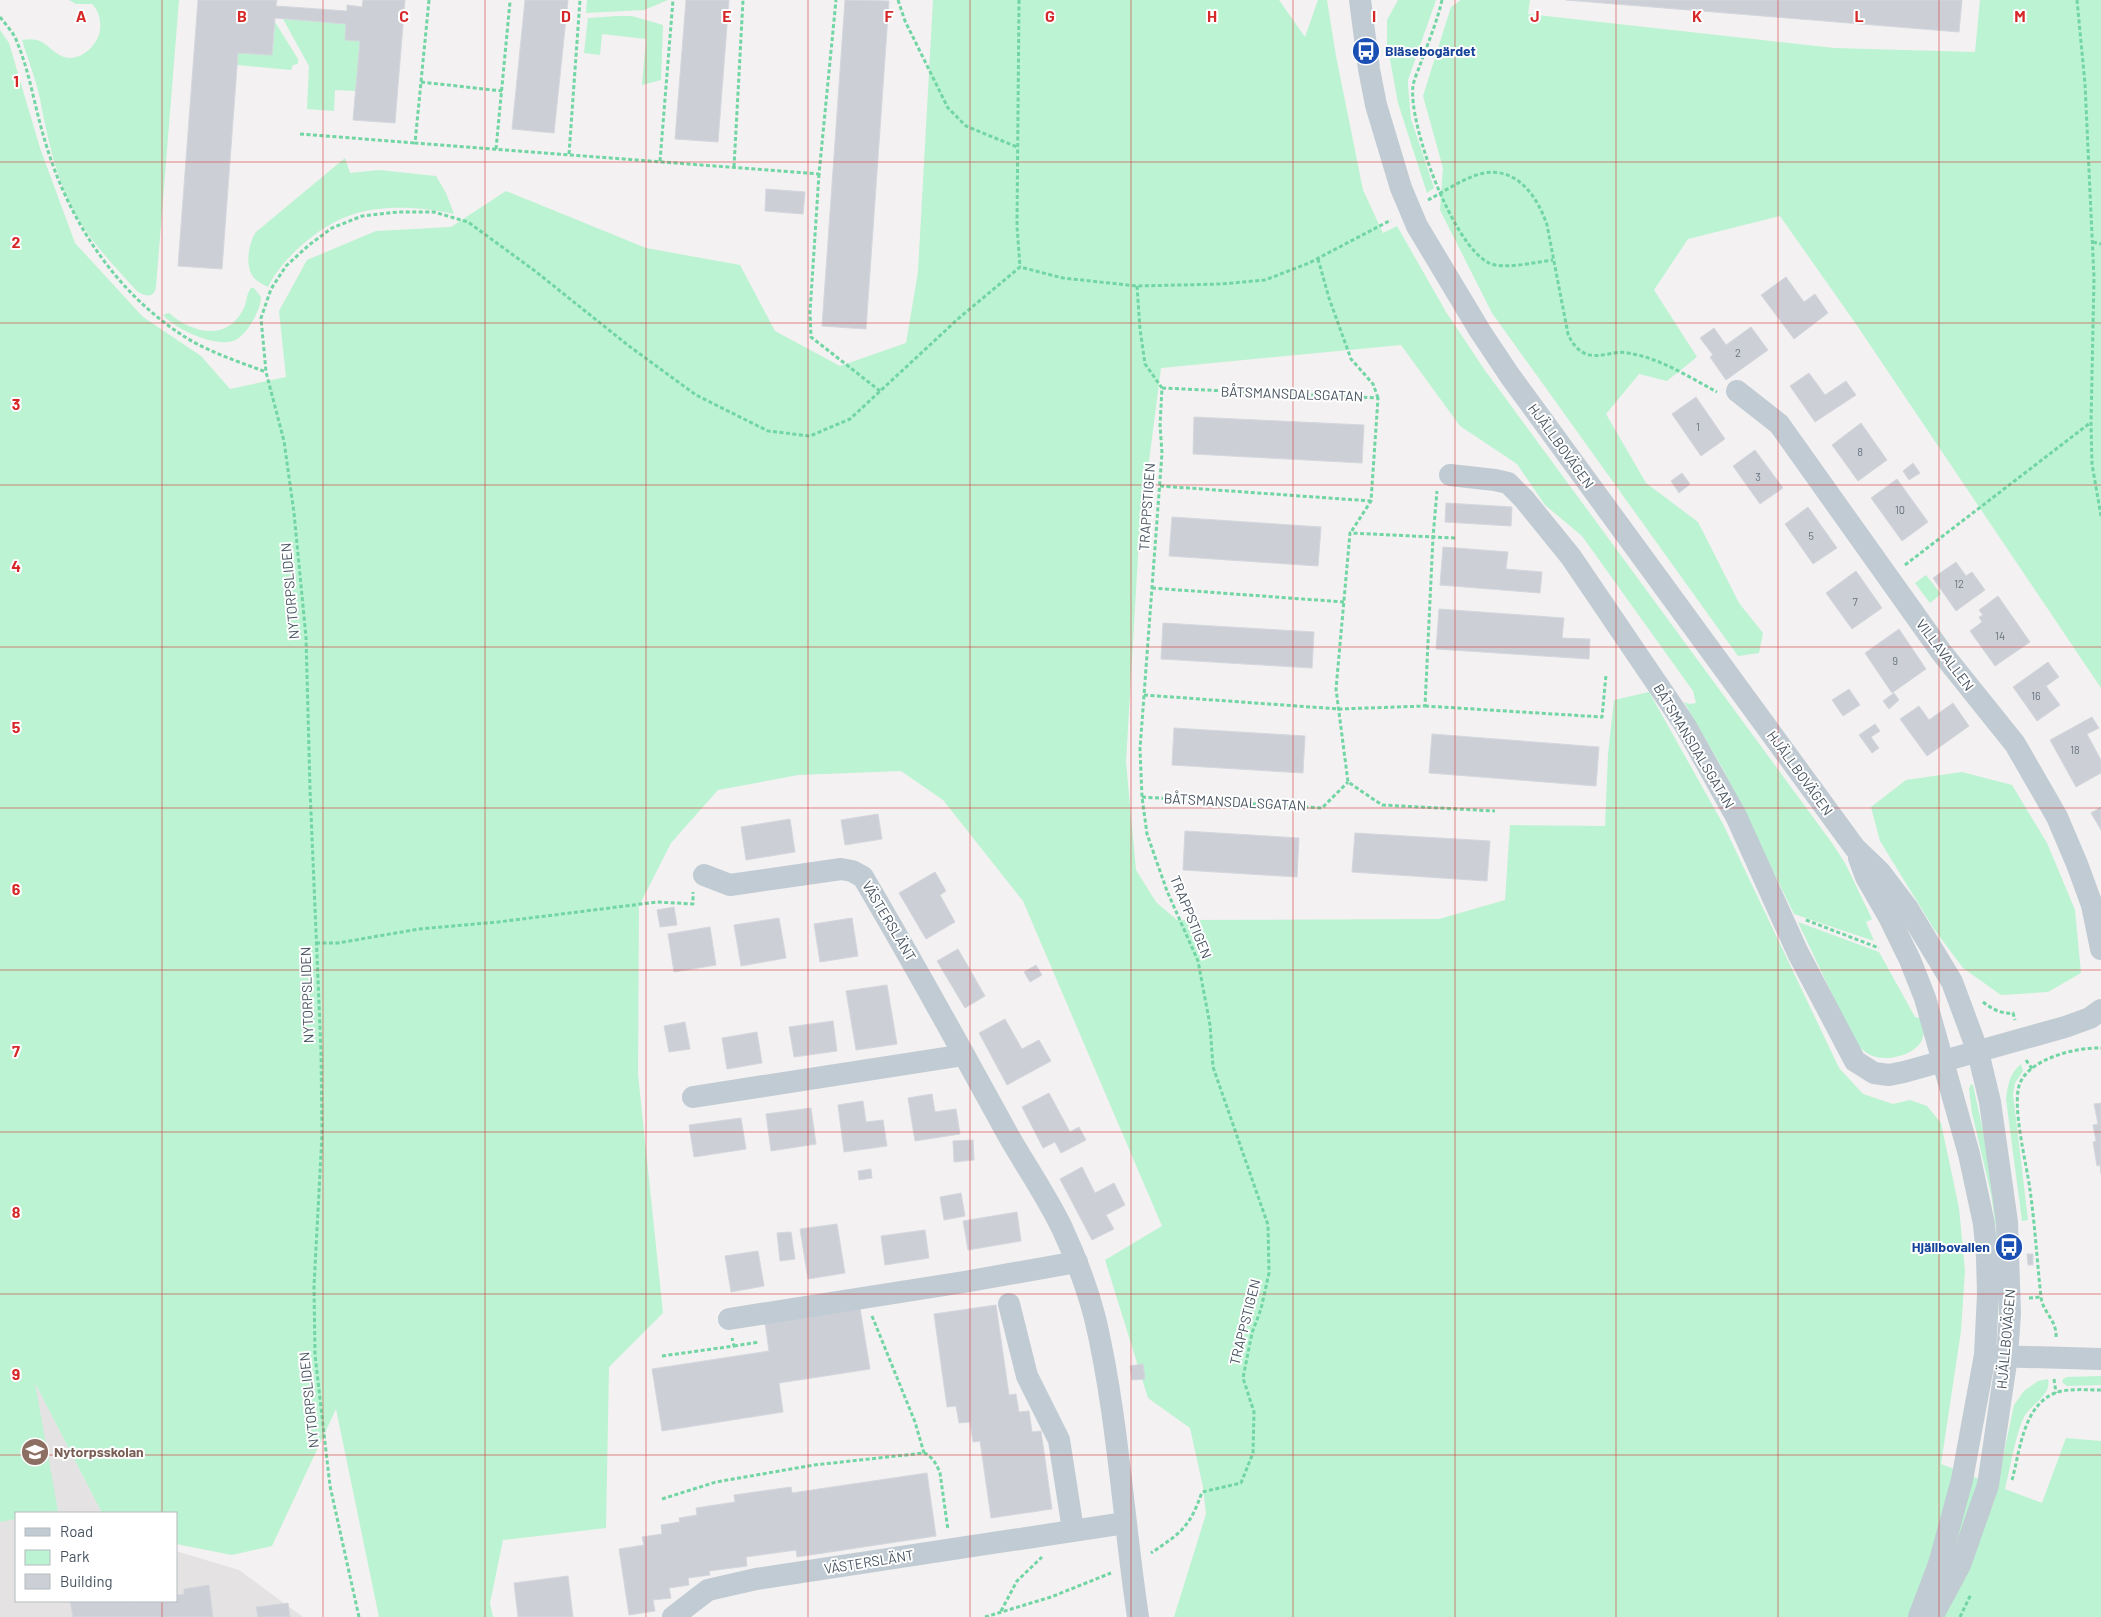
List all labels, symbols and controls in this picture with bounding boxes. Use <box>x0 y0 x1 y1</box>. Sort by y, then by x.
text: A <box>76 6 87 25</box>
text: B <box>237 6 247 25</box>
text: C <box>399 6 409 25</box>
text: D <box>561 6 571 25</box>
text: E <box>722 6 732 25</box>
text: F <box>885 6 894 25</box>
text: G <box>1045 6 1055 25</box>
text: H <box>1207 6 1217 25</box>
text: I <box>1372 6 1376 25</box>
text: J <box>1530 6 1540 25</box>
text: K <box>1692 6 1702 25</box>
text: L <box>1854 6 1864 25</box>
text: M <box>2014 6 2026 25</box>
bus stop icon: Bläsebogärdet <box>1351 36 1381 66</box>
place label: Bläsebogärdet <box>1385 42 1476 59</box>
text: 1 <box>13 71 19 90</box>
text: 2 <box>12 232 21 251</box>
house number: 2 <box>1735 346 1741 359</box>
street label: BÅTSMANSDALSGATAN <box>1220 383 1364 404</box>
text: 3 <box>12 394 20 413</box>
street label: HJÄLLBOVÄGEN <box>1525 400 1598 491</box>
house number: 1 <box>1696 420 1700 433</box>
house number: 8 <box>1857 445 1863 458</box>
street label: TRAPPSTIGEN <box>1135 462 1158 552</box>
house number: 3 <box>1755 470 1761 483</box>
house number: 10 <box>1895 503 1905 516</box>
house number: 5 <box>1808 529 1814 542</box>
street label: NYTORPSLIDEN <box>277 542 302 640</box>
text: 4 <box>11 556 21 575</box>
house number: 12 <box>1954 577 1964 590</box>
house number: 7 <box>1852 595 1858 608</box>
street label: VILLAVALLEN <box>1913 615 1978 694</box>
house number: 14 <box>1995 629 2005 642</box>
house number: 9 <box>1892 654 1898 667</box>
street label: BÅTSMANSDALSGATAN <box>1650 680 1738 811</box>
house number: 16 <box>2031 689 2041 702</box>
text: 5 <box>12 717 21 736</box>
street label: HJÄLLBOVÄGEN <box>1764 727 1837 818</box>
house number: 18 <box>2070 743 2080 756</box>
street label: BÅTSMANSDALSGATAN <box>1163 789 1307 814</box>
street label: TRAPPSTIGEN <box>1167 873 1216 961</box>
street label: VÄSTERSLÄNT <box>859 878 920 964</box>
text: 6 <box>12 879 21 898</box>
street label: NYTORPSLIDEN <box>296 946 317 1044</box>
text: 7 <box>12 1041 20 1060</box>
text: 8 <box>12 1202 21 1221</box>
bus stop icon: Hjällbovallen <box>1994 1232 2024 1262</box>
place label: Hjällbovallen <box>1912 1238 1990 1255</box>
street label: TRAPPSTIGEN <box>1226 1277 1263 1367</box>
street label: HJÄLLBOVÄGEN <box>1993 1288 2018 1390</box>
street label: NYTORPSLIDEN <box>295 1351 322 1449</box>
text: 9 <box>12 1364 20 1383</box>
school or university icon: Nytorpsskolan <box>20 1437 50 1467</box>
place label: Nytorpsskolan <box>54 1443 144 1460</box>
legend <box>15 1512 178 1602</box>
text: Road <box>60 1522 93 1540</box>
street label: VÄSTERSLÄNT <box>823 1546 915 1577</box>
text: Park <box>60 1547 90 1565</box>
text: Building <box>60 1572 113 1590</box>

